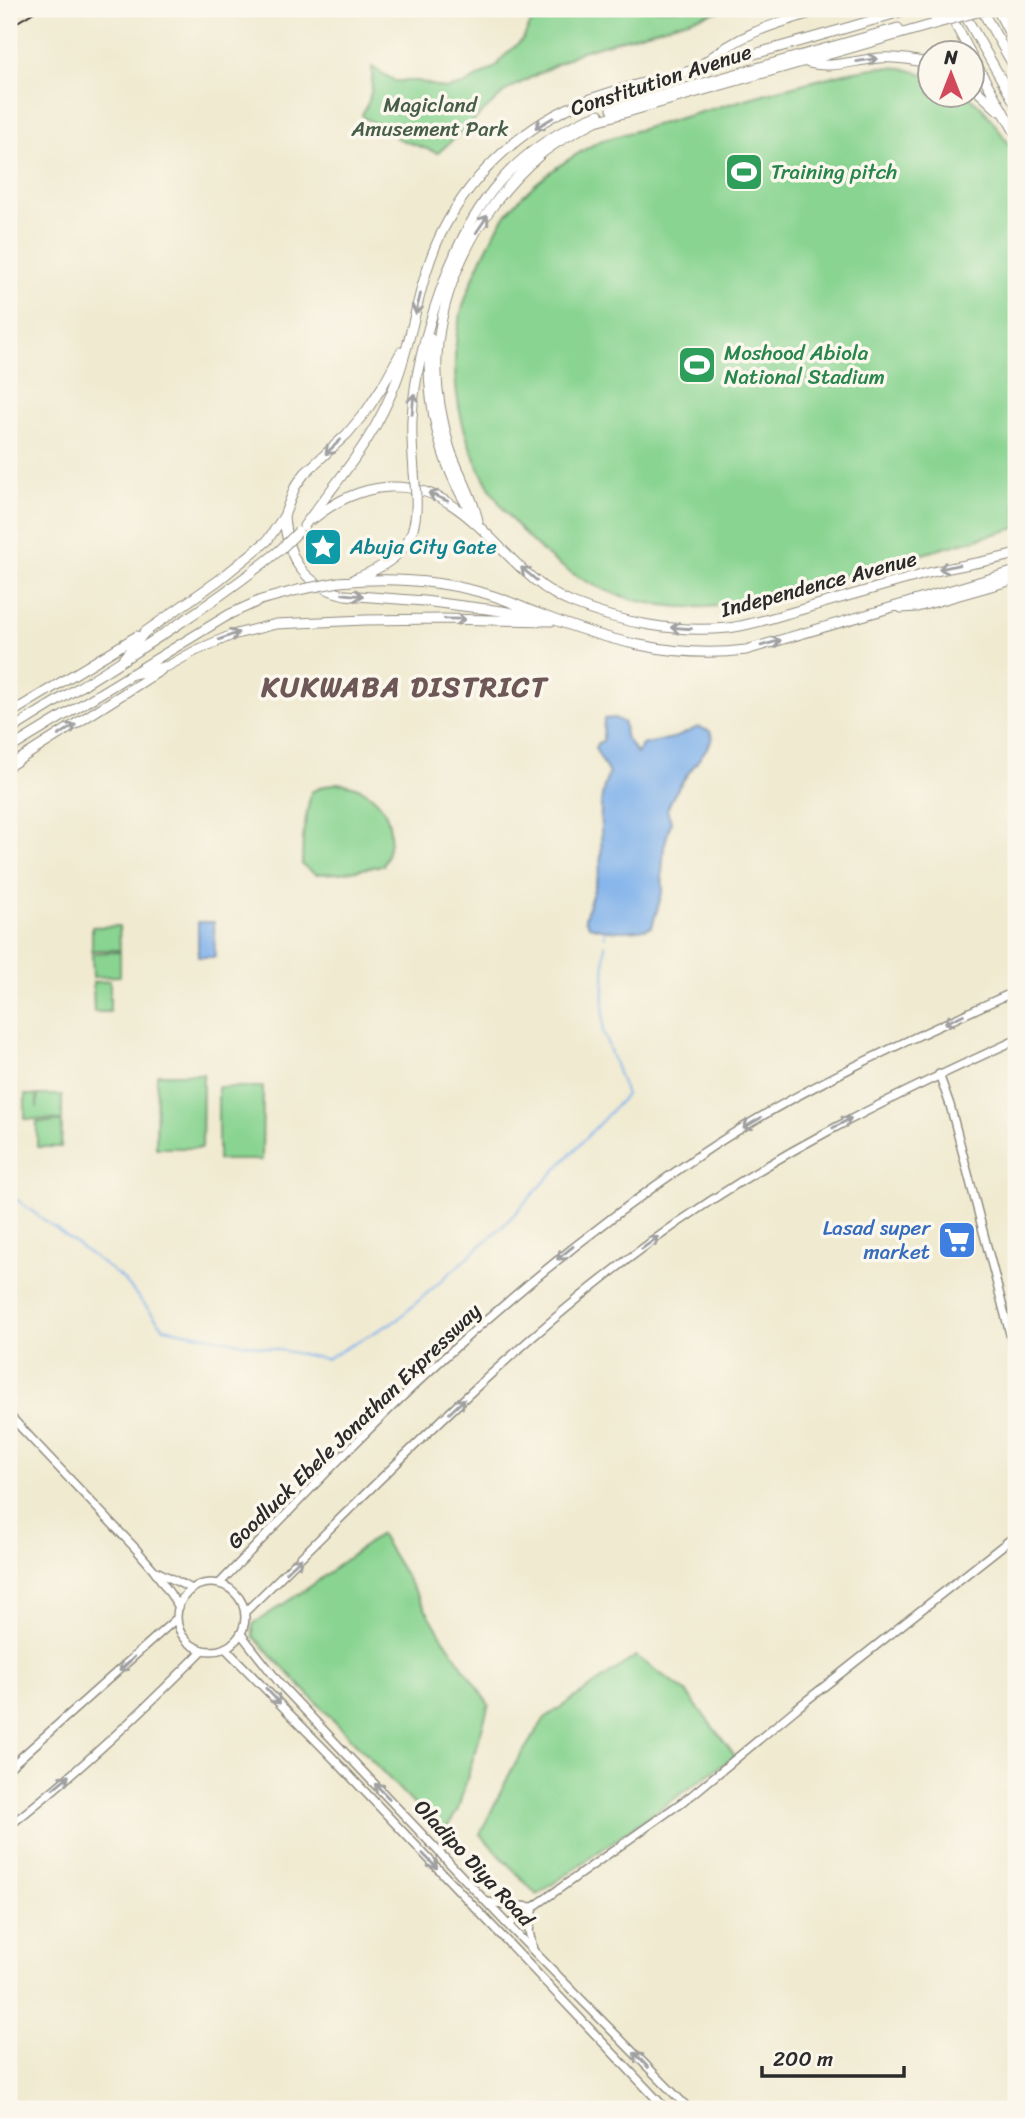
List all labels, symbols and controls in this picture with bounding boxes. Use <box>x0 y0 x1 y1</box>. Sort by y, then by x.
street label: Constitution Avenue <box>565 33 757 127</box>
north arrow <box>916 38 986 108</box>
text: N <box>943 41 958 74</box>
one-way arrow <box>855 53 878 66</box>
park label: Magicland Amusement Park <box>351 86 509 148</box>
one-way arrow <box>534 116 554 130</box>
sports icon: Training pitch <box>723 151 765 193</box>
place label: Training pitch <box>771 153 897 191</box>
one-way arrow <box>474 215 489 234</box>
one-way arrow <box>411 293 424 315</box>
place label: Moshood Abiola National Stadium <box>724 334 885 396</box>
sports icon: Moshood Abiola National Stadium <box>676 344 718 386</box>
one-way arrow <box>407 393 420 416</box>
one-way arrow <box>324 439 342 455</box>
one-way arrow <box>427 490 449 503</box>
place icon: Abuja City Gate <box>302 526 344 568</box>
place label: Abuja City Gate <box>349 528 497 566</box>
street label: Independence Avenue <box>716 539 922 629</box>
one-way arrow <box>938 561 961 575</box>
one-way arrow <box>520 566 538 582</box>
one-way arrow <box>341 589 364 602</box>
one-way arrow <box>443 612 466 626</box>
one-way arrow <box>670 621 693 634</box>
one-way arrow <box>218 629 240 641</box>
one-way arrow <box>760 635 782 648</box>
district label: KUKWABA DISTRICT <box>260 662 549 711</box>
one-way arrow <box>56 722 76 736</box>
one-way arrow <box>944 1013 965 1026</box>
one-way arrow <box>832 1116 852 1130</box>
one-way arrow <box>743 1117 763 1131</box>
place label: Lasad super market <box>823 1209 931 1271</box>
supermarket icon: Lasad super market <box>936 1219 978 1261</box>
one-way arrow <box>640 1236 659 1251</box>
one-way arrow <box>557 1245 575 1260</box>
street label: Goodluck Ebele Jonathan Expressway <box>218 1293 490 1559</box>
one-way arrow <box>448 1398 466 1414</box>
one-way arrow <box>285 1556 302 1573</box>
one-way arrow <box>118 1656 136 1672</box>
one-way arrow <box>265 1687 282 1704</box>
one-way arrow <box>52 1774 70 1790</box>
one-way arrow <box>373 1783 390 1800</box>
street label: Oladipo Diya Road <box>404 1790 545 1937</box>
one-way arrow <box>422 1852 439 1869</box>
scale bar <box>762 2034 904 2078</box>
text: 200 m <box>773 2040 833 2078</box>
one-way arrow <box>633 2052 650 2069</box>

